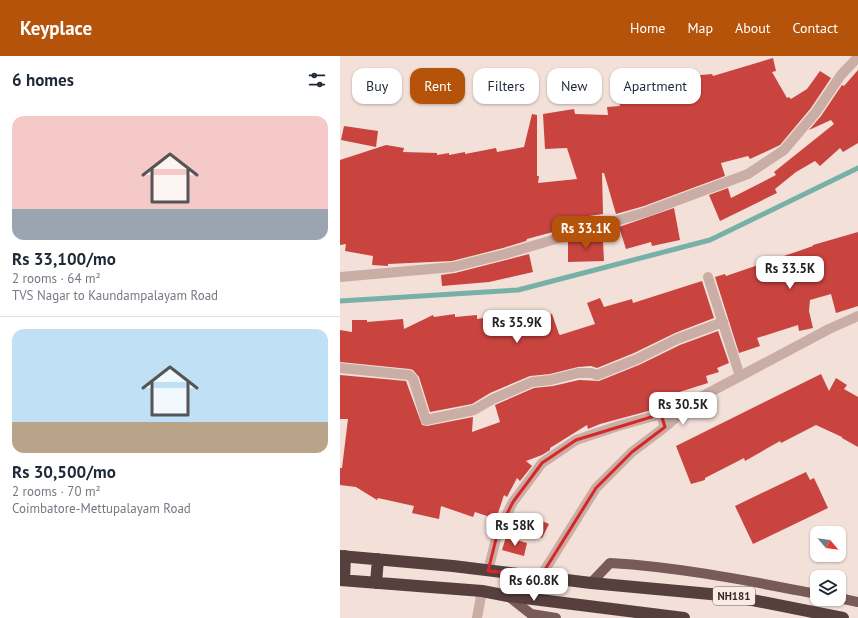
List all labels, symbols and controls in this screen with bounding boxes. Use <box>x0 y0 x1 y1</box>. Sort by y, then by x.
text: Keyplace <box>20 16 92 40</box>
text: Home <box>630 19 665 37</box>
text: Map <box>687 19 713 37</box>
text: About <box>735 19 771 37</box>
text: Contact <box>793 19 838 37</box>
chip: Buy <box>352 68 402 104</box>
chip: Rent <box>410 68 465 104</box>
chip: Filters <box>473 68 539 104</box>
chip: New <box>547 68 602 104</box>
chip: Apartment <box>610 68 701 104</box>
text: 6 homes <box>12 69 74 91</box>
icon: filters <box>306 69 328 91</box>
icon: home <box>134 142 206 214</box>
pin: Rs 33.1K <box>545 216 627 250</box>
text: Rs 33.1K <box>561 220 611 237</box>
text: Rs 33,100/mo <box>12 248 116 270</box>
pin: Rs 33.5K <box>749 256 831 290</box>
text: Rs 33.5K <box>765 260 815 277</box>
text: 2 rooms · 64 m² <box>12 270 101 287</box>
text: TVS Nagar to Kaundampalayam Road <box>12 287 218 304</box>
pin: Rs 35.9K <box>476 310 558 344</box>
text: Rs 35.9K <box>492 314 542 331</box>
icon: home <box>134 355 206 427</box>
pin: Rs 30.5K <box>642 392 724 426</box>
text: Rs 30.5K <box>658 396 708 413</box>
text: Rs 30,500/mo <box>12 461 116 483</box>
text: 2 rooms · 70 m² <box>12 483 101 500</box>
text: Coimbatore-Mettupalayam Road <box>12 500 191 517</box>
pin: Rs 58K <box>482 513 548 547</box>
text: Rs 58K <box>495 517 535 534</box>
north arrow <box>810 526 846 562</box>
map controls <box>810 526 846 606</box>
pin: Rs 60.8K <box>493 568 575 602</box>
button: layers <box>810 570 846 606</box>
text: Rs 60.8K <box>509 572 559 589</box>
road number: NH181 <box>713 587 755 605</box>

